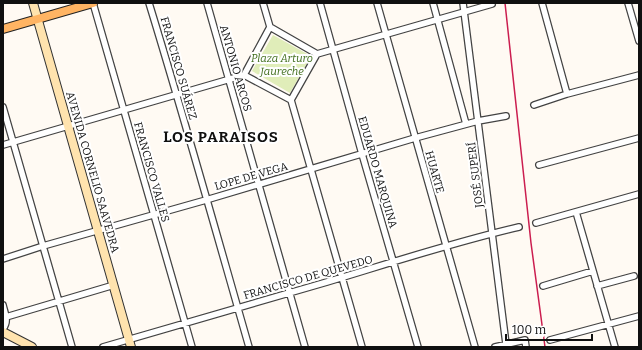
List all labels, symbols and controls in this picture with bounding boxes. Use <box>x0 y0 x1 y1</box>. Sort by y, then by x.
street label: FRANCISCO SUÁREZ <box>158 15 200 121</box>
street label: ANTONIO ARCOS <box>217 23 254 113</box>
park label: Plaza Arturo Jaureche <box>251 52 313 78</box>
street label: AVENIDA CORNELIO SAAVEDRA <box>63 90 122 254</box>
street label: EDUARDO MARQUINA <box>355 115 400 230</box>
street label: FRANCISCO VALLES <box>131 121 172 224</box>
district label: LOS PARAISOS <box>163 128 279 146</box>
street label: JOSÉ SUPERÍ <box>464 141 486 210</box>
street label: HUARTE <box>422 149 447 195</box>
street label: LOPE DE VEGA <box>213 160 290 193</box>
street label: FRANCISCO DE QUEVEDO <box>242 253 374 302</box>
scale bar <box>506 316 592 342</box>
text: 100 m <box>512 323 547 337</box>

